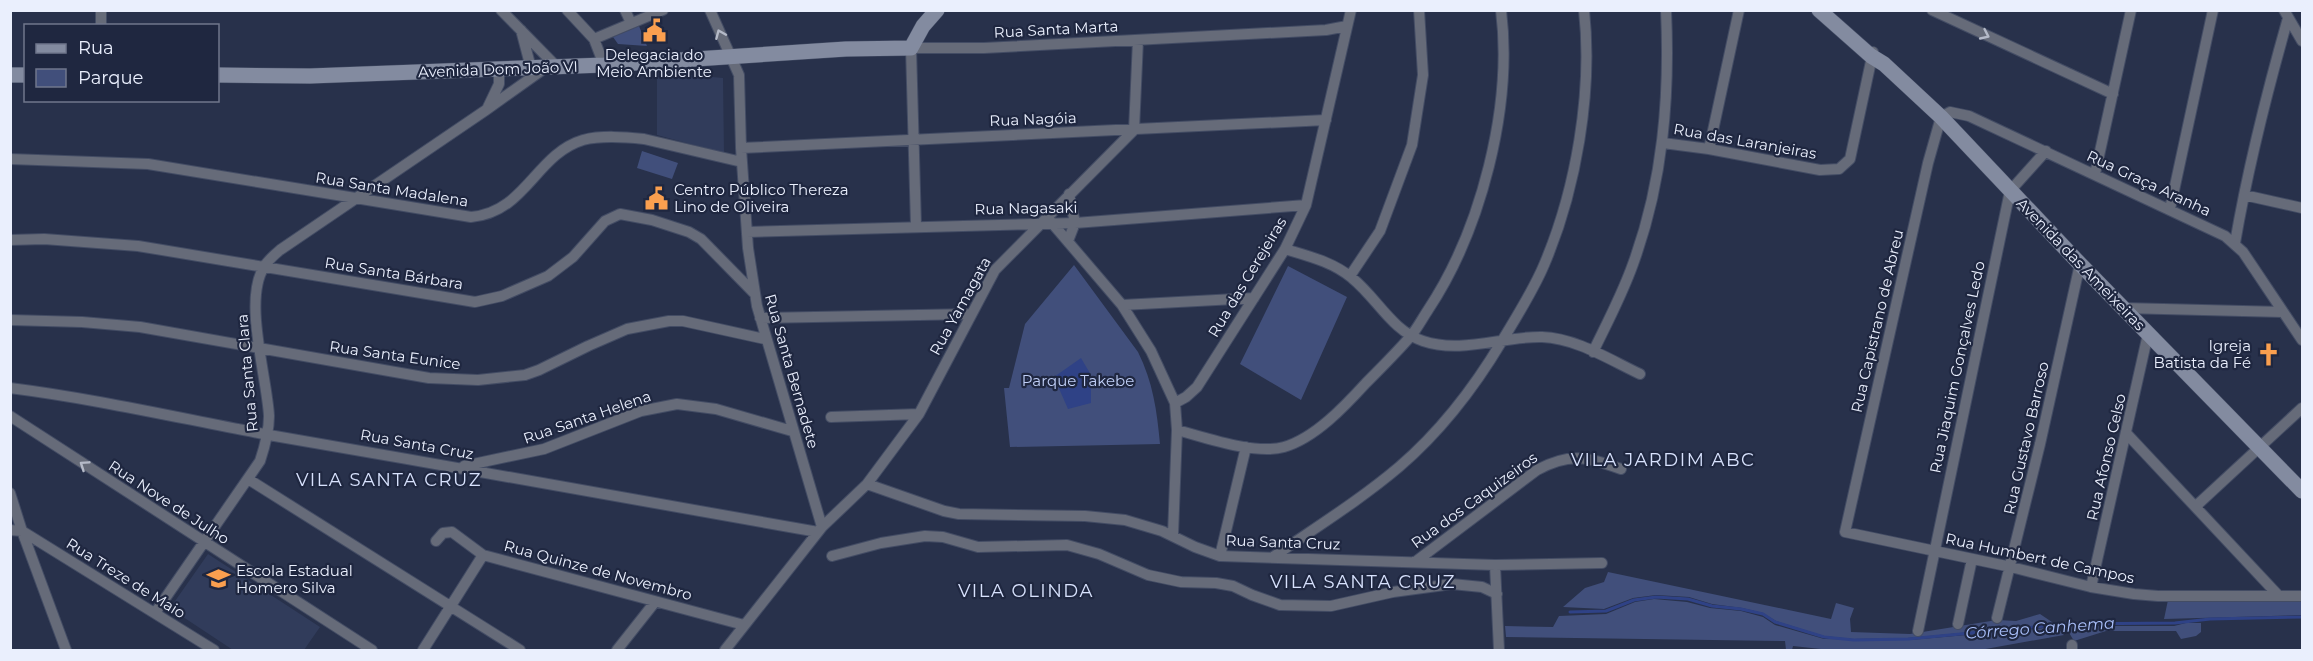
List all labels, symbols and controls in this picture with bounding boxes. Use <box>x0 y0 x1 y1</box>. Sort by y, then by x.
street label: Rua Santa Marta <box>993 16 1119 42</box>
public building icon: Delegacia do Meio Ambiente <box>641 17 667 43</box>
legend <box>24 24 219 102</box>
one-way arrow <box>1979 28 1990 40</box>
one-way arrow <box>715 29 727 40</box>
text: Rua <box>78 37 114 59</box>
place label: Delegacia do Meio Ambiente <box>596 45 712 81</box>
street label: Avenida Dom João VI <box>418 57 578 81</box>
text: Parque <box>78 67 144 89</box>
street label: Rua Nagóia <box>989 108 1077 130</box>
street label: Rua das Laranjeiras <box>1672 119 1818 163</box>
street label: Rua Graça Aranha <box>2084 146 2214 220</box>
street label: Rua Santa Madalena <box>314 168 470 210</box>
place label: Centro Público Thereza Lino de Oliveira <box>674 180 849 216</box>
public building icon: Centro Público Thereza Lino de Oliveira <box>643 185 669 211</box>
street label: Avenida das Ameixeiras <box>2013 194 2149 334</box>
street label: Rua Nagasaki <box>974 198 1078 218</box>
street label: Rua das Cerejeiras <box>1204 213 1290 341</box>
street label: Rua Capistrano de Abreu <box>1847 228 1907 414</box>
street label: Rua Santa Bárbara <box>323 253 465 293</box>
street label: Rua Yamagata <box>925 253 995 359</box>
street label: Rua Jiaquim Gonçalves Ledo <box>1925 259 1989 475</box>
street label: Rua Santa Bernadete <box>761 292 823 450</box>
street label: Rua Santa Clara <box>232 313 262 433</box>
street label: Rua Santa Eunice <box>328 336 462 374</box>
place label: Igreja Batista da Fé <box>2154 336 2251 372</box>
church icon: Igreja Batista da Fé <box>2256 341 2282 367</box>
street label: Rua Gustavo Barroso <box>1999 360 2053 516</box>
park label: Parque Takebe <box>1022 371 1134 390</box>
street label: Rua Santa Helena <box>521 386 653 448</box>
street label: Rua Afonso Celso <box>2082 392 2130 522</box>
street label: Rua Santa Cruz <box>359 425 476 463</box>
street label: Rua dos Caquizeiros <box>1407 448 1541 552</box>
district label: VILA JARDIM ABC <box>1571 449 1755 471</box>
street label: Rua Nove de Julho <box>105 456 233 548</box>
one-way arrow <box>80 462 91 473</box>
district label: VILA SANTA CRUZ <box>296 469 482 491</box>
street label: Rua Humbert de Campos <box>1944 529 2136 587</box>
street label: Rua Santa Cruz <box>1225 531 1341 554</box>
street label: Rua Treze de Maio <box>63 534 189 622</box>
street label: Rua Quinze de Novembro <box>502 536 694 604</box>
place label: Escola Estadual Homero Silva <box>236 561 353 597</box>
school or university icon: Escola Estadual Homero Silva <box>205 566 231 592</box>
district label: VILA SANTA CRUZ <box>1270 571 1456 593</box>
district label: VILA OLINDA <box>958 580 1094 602</box>
water label: Córrego Canhema <box>1965 613 2115 643</box>

